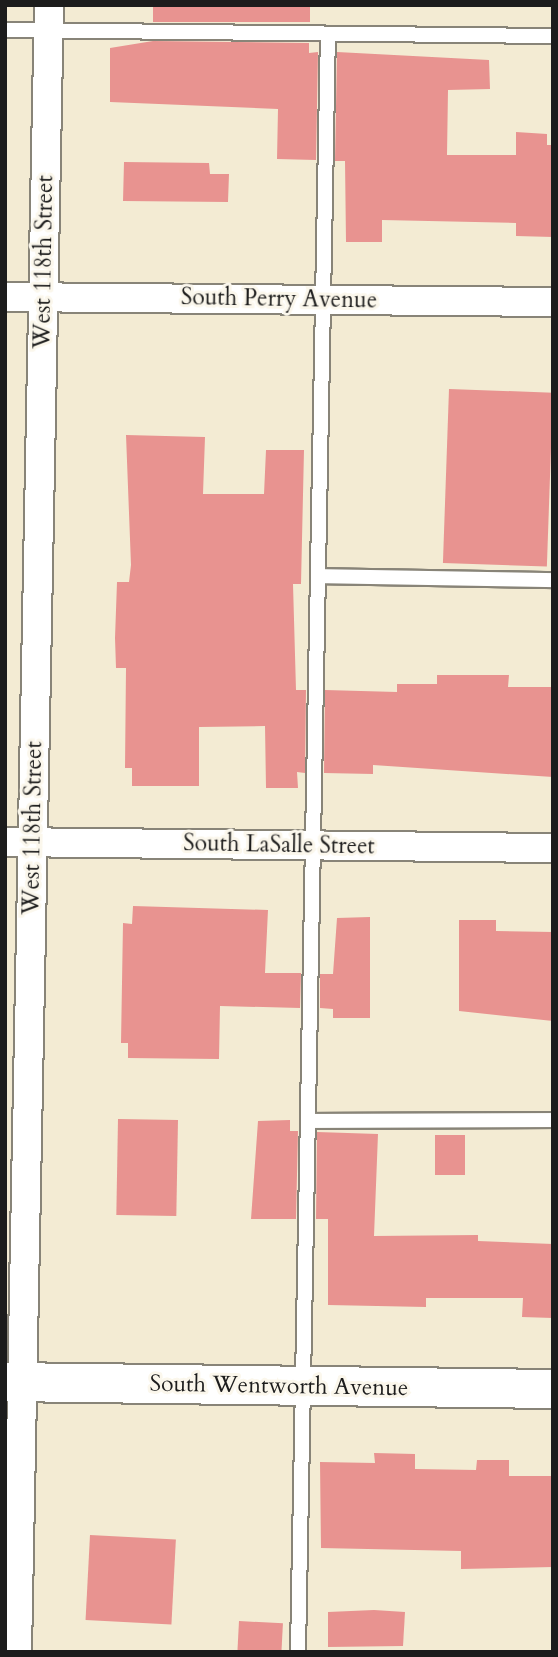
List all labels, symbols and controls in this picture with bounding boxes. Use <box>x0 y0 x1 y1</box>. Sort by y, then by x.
street label: West 118th Street <box>29 175 59 349</box>
street label: South Perry Avenue <box>181 283 377 315</box>
street label: West 118th Street <box>18 741 48 915</box>
street label: South LaSalle Street <box>183 830 375 860</box>
street label: South Wentworth Avenue <box>149 1370 409 1402</box>

